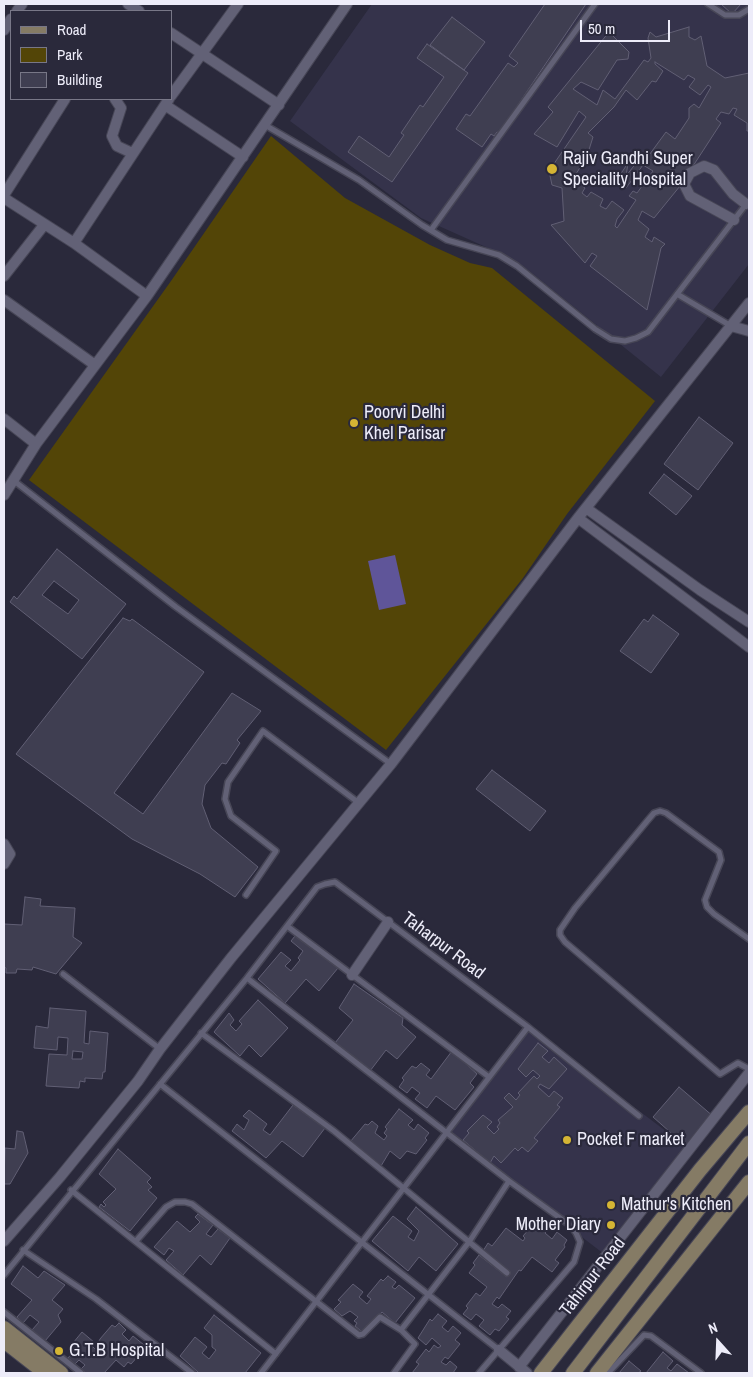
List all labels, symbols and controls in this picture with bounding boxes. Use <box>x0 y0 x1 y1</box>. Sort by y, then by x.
legend <box>10 10 172 100</box>
scale bar <box>583 10 673 42</box>
text: 50 m <box>588 18 615 39</box>
text: Road <box>57 19 86 40</box>
text: Park <box>57 44 82 65</box>
text: Building <box>57 69 102 90</box>
place label: Rajiv Gandhi Super Speciality Hospital <box>563 148 693 190</box>
marker: Rajiv Gandhi Super Speciality Hospital <box>545 162 559 176</box>
place label: Poorvi Delhi Khel Parisar <box>364 402 445 444</box>
marker: Poorvi Delhi Khel Parisar <box>348 417 360 429</box>
street label: Taharpur Road <box>397 908 489 984</box>
place label: Pocket F market <box>577 1129 684 1151</box>
marker: Pocket F market <box>561 1134 573 1146</box>
place label: Mathur's Kitchen <box>621 1194 731 1216</box>
marker: Mathur's Kitchen <box>605 1199 617 1211</box>
place label: Mother Diary <box>516 1214 601 1236</box>
marker: Mother Diary <box>605 1219 617 1231</box>
street label: Tahirpur Road <box>556 1233 630 1321</box>
north arrow <box>693 1317 743 1367</box>
text: N <box>706 1318 720 1338</box>
place label: G.T.B Hospital <box>69 1340 164 1362</box>
marker: G.T.B Hospital <box>53 1345 65 1357</box>

